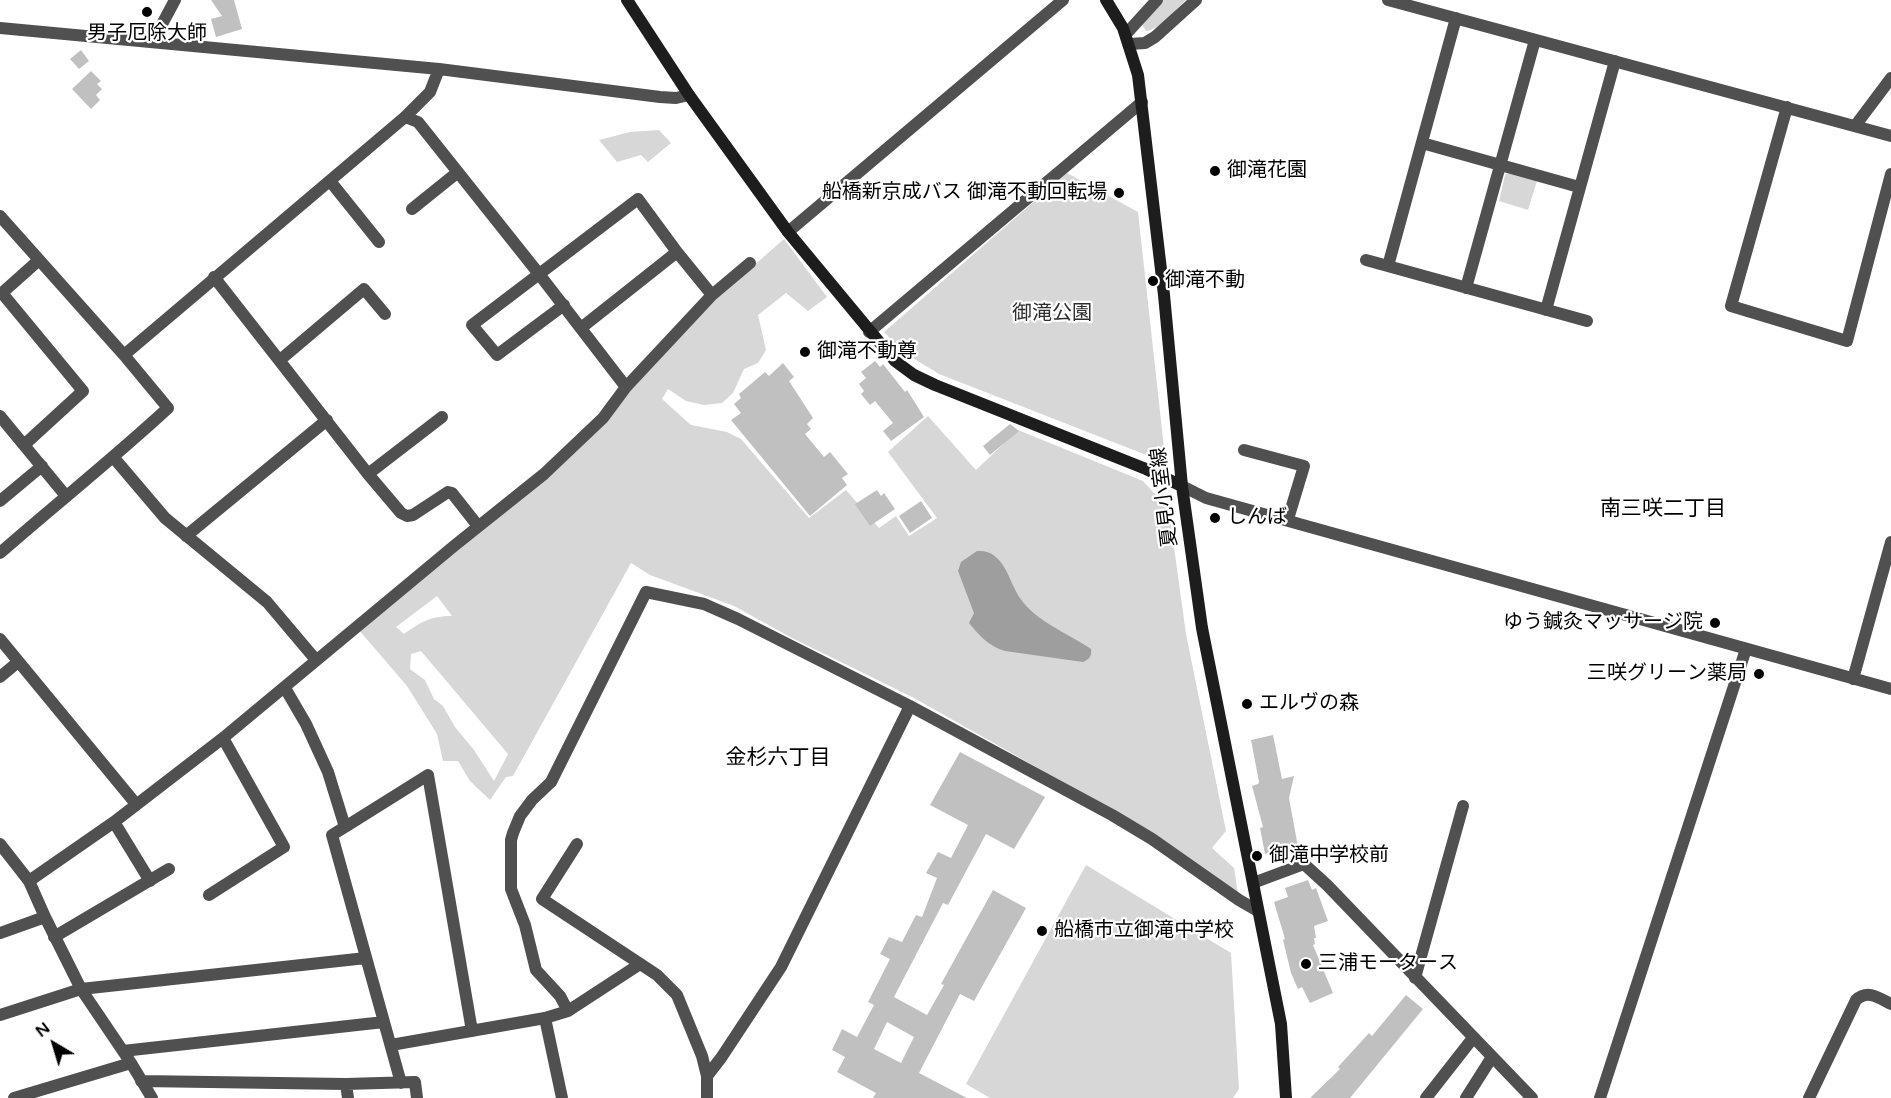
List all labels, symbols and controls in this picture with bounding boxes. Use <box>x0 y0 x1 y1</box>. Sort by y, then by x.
marker: 男子厄除大師 <box>140 5 154 19</box>
place label: 男子厄除大師 <box>87 22 207 46</box>
place label: 御滝花園 <box>1227 159 1307 183</box>
marker: 御滝花園 <box>1208 164 1222 178</box>
place label: 船橋新京成バス 御滝不動回転場 <box>822 181 1107 205</box>
marker: 船橋新京成バス 御滝不動回転場 <box>1112 186 1126 200</box>
place label: 御滝不動 <box>1165 269 1245 293</box>
marker: 御滝不動 <box>1146 274 1160 288</box>
park label: 御滝公園 <box>1012 302 1092 326</box>
place label: 御滝不動尊 <box>817 340 917 364</box>
marker: 御滝不動尊 <box>798 345 812 359</box>
street label: 夏見小室線 <box>1147 446 1183 548</box>
district label: 南三咲二丁目 <box>1600 496 1726 522</box>
place label: しんば <box>1227 506 1287 530</box>
marker: しんば <box>1208 511 1222 525</box>
place label: ゆう鍼灸マッサージ院 <box>1503 611 1703 635</box>
marker: ゆう鍼灸マッサージ院 <box>1708 616 1722 630</box>
place label: 三咲グリーン薬局 <box>1587 662 1747 686</box>
marker: 三咲グリーン薬局 <box>1752 667 1766 681</box>
place label: エルヴの森 <box>1259 692 1359 716</box>
marker: エルヴの森 <box>1240 697 1254 711</box>
district label: 金杉六丁目 <box>726 745 830 771</box>
place label: 御滝中学校前 <box>1269 844 1389 868</box>
marker: 御滝中学校前 <box>1250 849 1264 863</box>
place label: 船橋市立御滝中学校 <box>1054 919 1234 943</box>
marker: 船橋市立御滝中学校 <box>1035 924 1049 938</box>
place label: 三浦モータース <box>1318 952 1458 976</box>
marker: 三浦モータース <box>1299 957 1313 971</box>
north arrow <box>24 1014 84 1074</box>
text: N <box>32 1018 54 1042</box>

